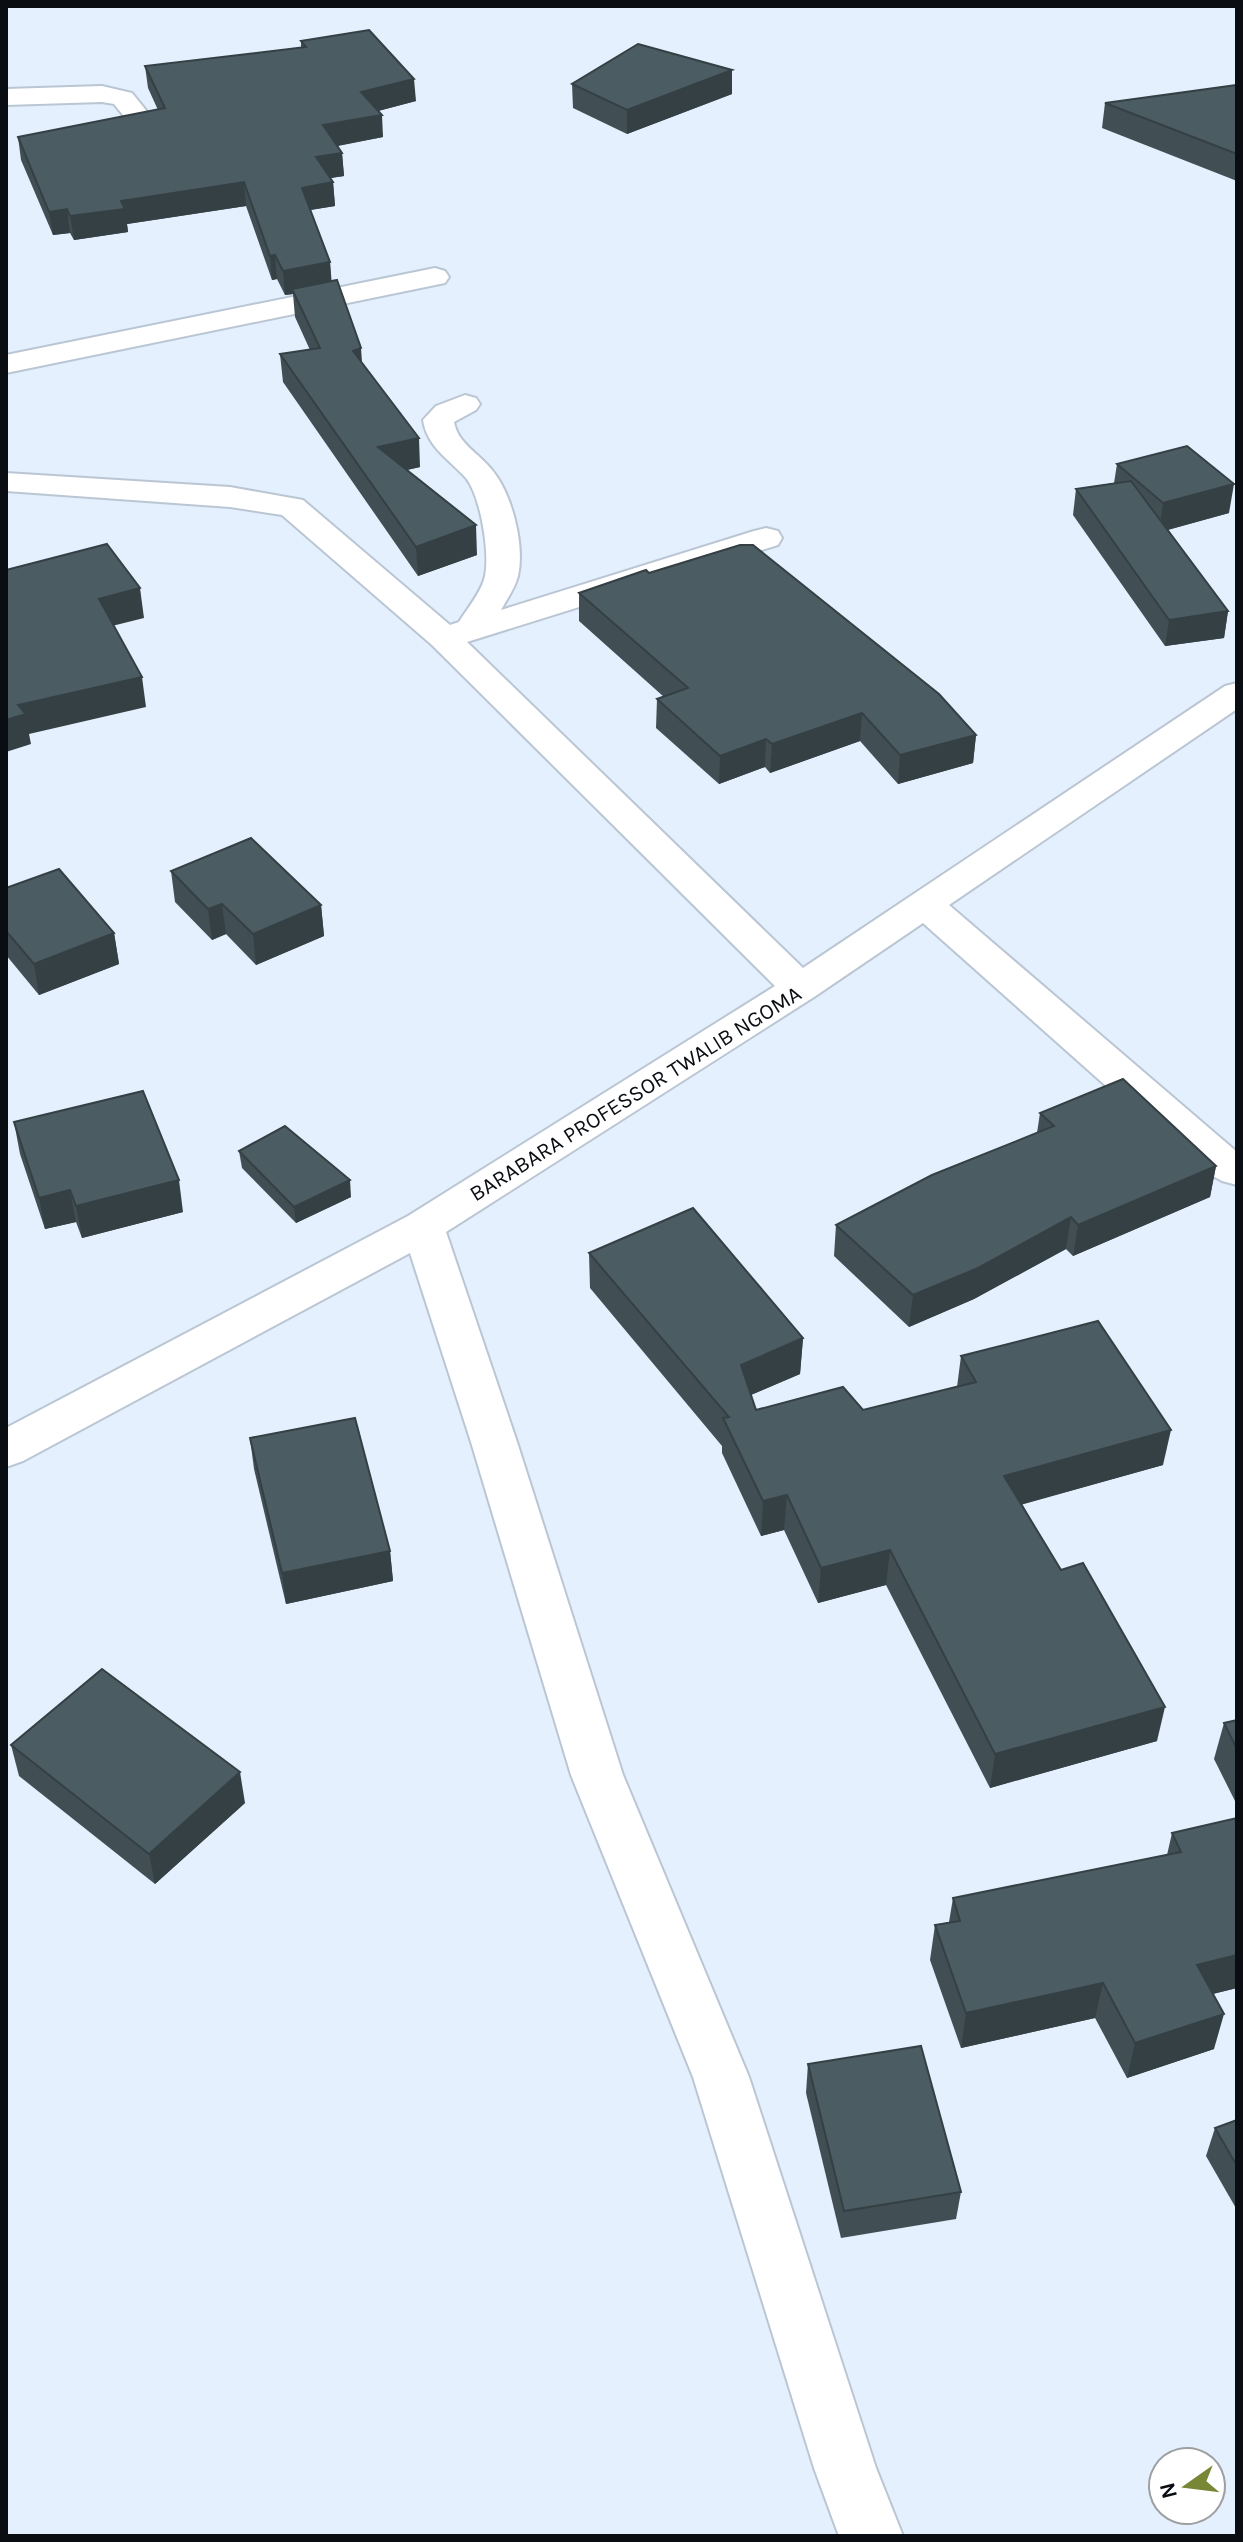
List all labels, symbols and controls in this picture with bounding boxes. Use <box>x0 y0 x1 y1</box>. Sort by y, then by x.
street label: BARABARA PROFESSOR TWALIB NGOMA <box>465 980 806 1207</box>
north arrow <box>1147 2446 1227 2526</box>
text: N <box>1154 2480 1183 2501</box>

